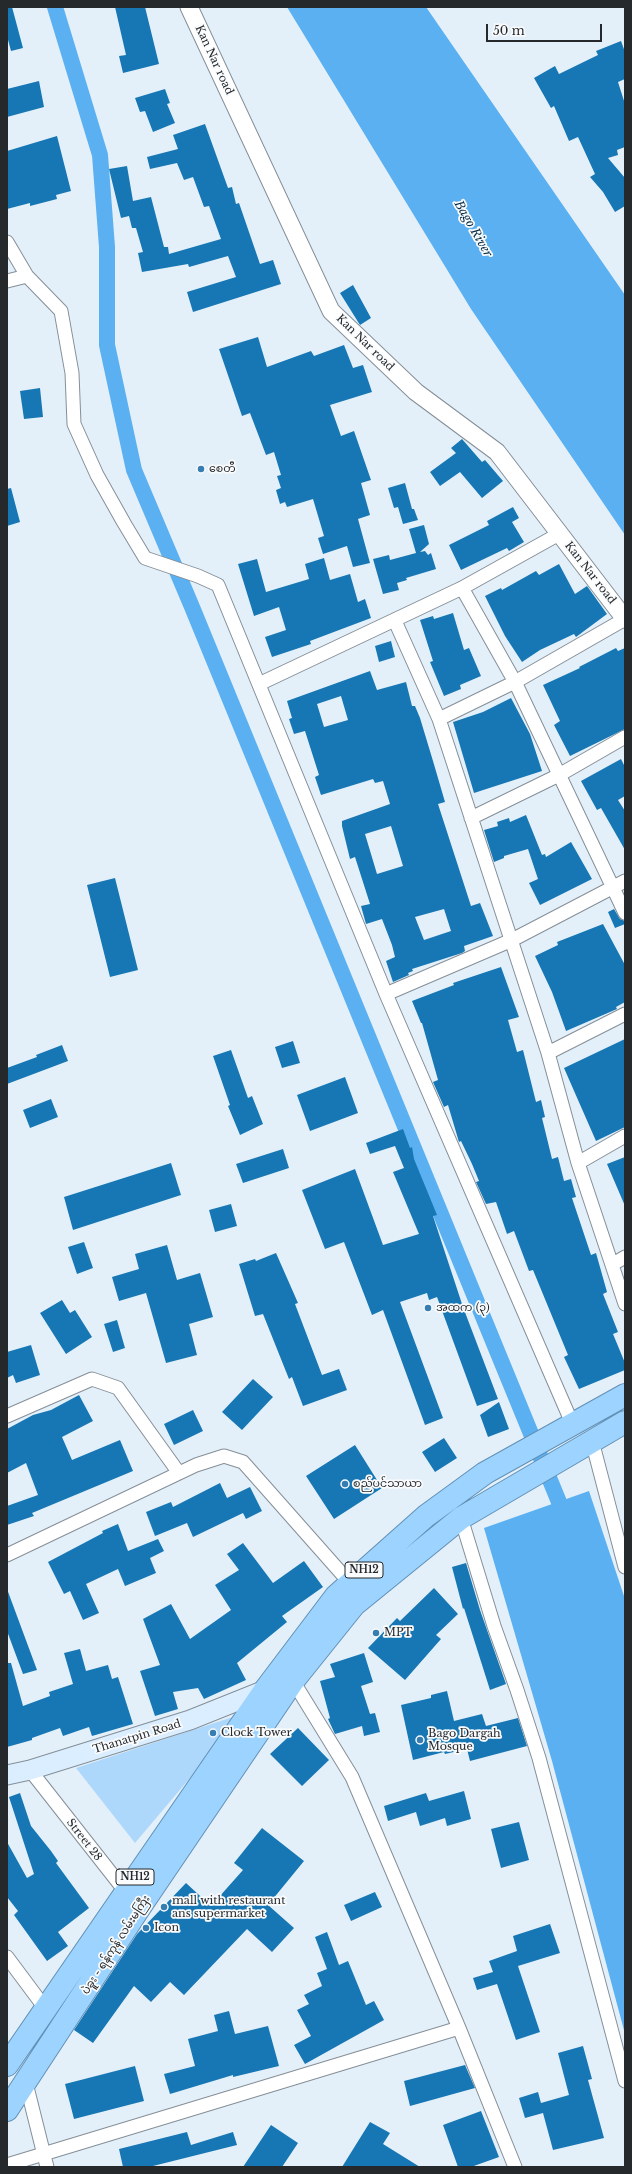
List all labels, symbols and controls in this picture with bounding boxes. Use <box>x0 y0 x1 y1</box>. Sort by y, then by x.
scale bar <box>488 16 604 42</box>
street label: Kan Nar road <box>192 23 236 97</box>
text: 50 m <box>493 23 525 38</box>
water label: Bago River <box>451 198 495 260</box>
street label: Kan Nar road <box>333 312 397 374</box>
place label: စေတီ <box>209 462 236 476</box>
marker: စေတီ <box>196 464 206 474</box>
street label: Kan Nar road <box>562 539 618 607</box>
place label: အထက (၃) <box>436 1301 490 1315</box>
marker: အထက (၃) <box>423 1303 433 1313</box>
place label: စည်ပင်သာယာ <box>353 1477 422 1491</box>
marker: စည်ပင်သာယာ <box>340 1479 350 1489</box>
road number: NH12 <box>345 1562 383 1578</box>
place label: MPT <box>384 1626 412 1640</box>
marker: MPT <box>371 1628 381 1638</box>
street label: Thanatpin Road <box>91 1717 183 1757</box>
place label: Clock Tower <box>221 1726 292 1740</box>
place label: Bago Dargah Mosque <box>428 1727 501 1753</box>
marker: Clock Tower <box>208 1728 218 1738</box>
marker: Bago Dargah Mosque <box>415 1735 425 1745</box>
street label: Street 28 <box>64 1816 104 1864</box>
road number: NH12 <box>116 1869 154 1885</box>
street label: ပဲခူး - ရန်ကုန် လမ်းမကြီး <box>79 1893 153 1997</box>
place label: mall with restaurant ans supermarket <box>172 1894 285 1920</box>
marker: mall with restaurant ans supermarket <box>159 1902 169 1912</box>
place label: Icon <box>154 1921 179 1935</box>
marker: Icon <box>141 1923 151 1933</box>

